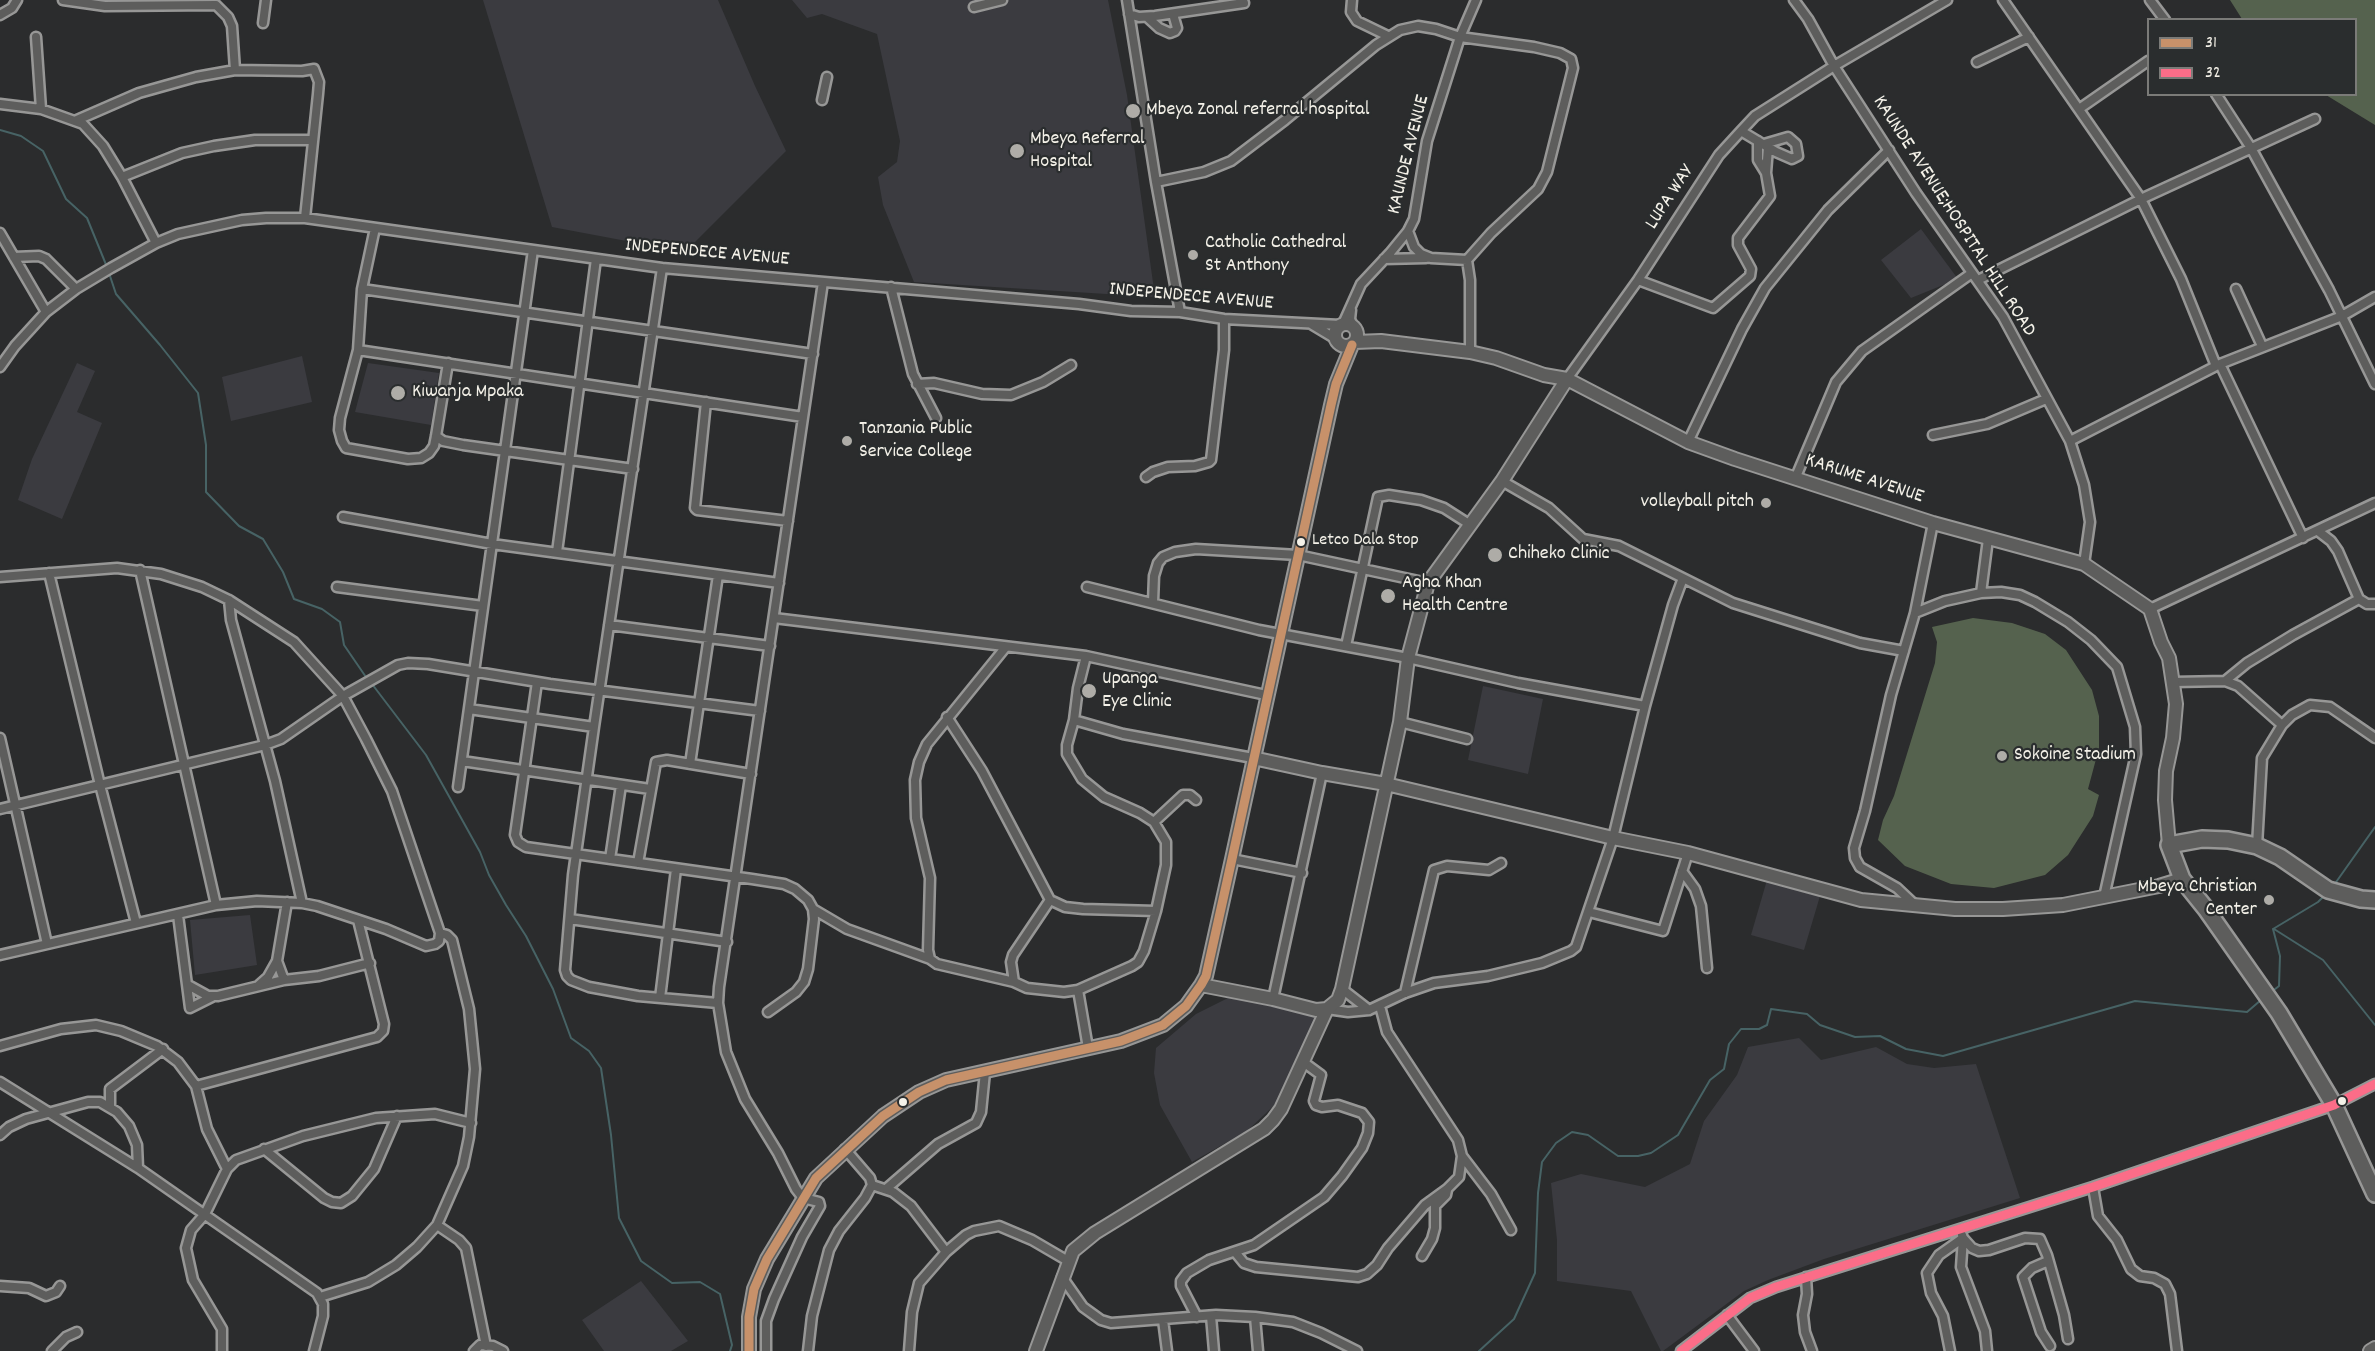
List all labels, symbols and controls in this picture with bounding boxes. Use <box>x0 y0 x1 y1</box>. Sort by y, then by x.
legend <box>2147 18 2357 96</box>
text: 31 <box>2205 31 2217 56</box>
text: 32 <box>2205 61 2221 86</box>
street label: KAUNDE AVENUE;HOSPITAL HILL ROAD <box>1866 92 2040 342</box>
street label: KAUNDE AVENUE <box>1384 93 1436 217</box>
place label: Mbeya Zonal referral hospital <box>1146 99 1369 123</box>
marker: Mbeya Zonal referral hospital <box>1124 102 1142 120</box>
place label: Mbeya Referral Hospital <box>1030 128 1145 175</box>
marker: Mbeya Referral Hospital <box>1008 142 1026 160</box>
street label: LUPA WAY <box>1641 161 1701 235</box>
place label: Catholic Cathedral St Anthony <box>1205 232 1346 279</box>
street label: INDEPENDECE AVENUE <box>624 235 790 273</box>
marker: Catholic Cathedral St Anthony <box>1186 248 1200 262</box>
street label: INDEPENDECE AVENUE <box>1108 279 1274 317</box>
place label: Kiwanja Mpaka <box>412 381 523 405</box>
marker: Kiwanja Mpaka <box>389 384 407 402</box>
place label: Tanzania Public Service College <box>859 418 972 465</box>
marker: Tanzania Public Service College <box>840 434 854 448</box>
street label: KARUME AVENUE <box>1802 450 1926 510</box>
place label: volleyball pitch <box>1641 491 1754 515</box>
marker: volleyball pitch <box>1759 496 1773 510</box>
place label: Letco Dala Stop <box>1312 531 1419 553</box>
marker: Letco Dala Stop <box>1295 536 1307 548</box>
place label: Chiheko Clinic <box>1508 543 1610 567</box>
marker: Chiheko Clinic <box>1486 546 1504 564</box>
place label: Agha Khan Health Centre <box>1402 572 1508 619</box>
marker: Agha Khan Health Centre <box>1379 587 1397 605</box>
place label: Upanga Eye Clinic <box>1102 668 1172 715</box>
marker: Upanga Eye Clinic <box>1080 682 1098 700</box>
place label: Sokoine Stadium <box>2014 744 2136 768</box>
marker: Sokoine Stadium <box>1995 749 2009 763</box>
place label: Mbeya Christian Center <box>2138 876 2257 923</box>
marker: Mbeya Christian Center <box>2262 893 2276 907</box>
unlabelled marker <box>2336 1095 2348 1107</box>
unlabelled marker <box>897 1096 909 1108</box>

